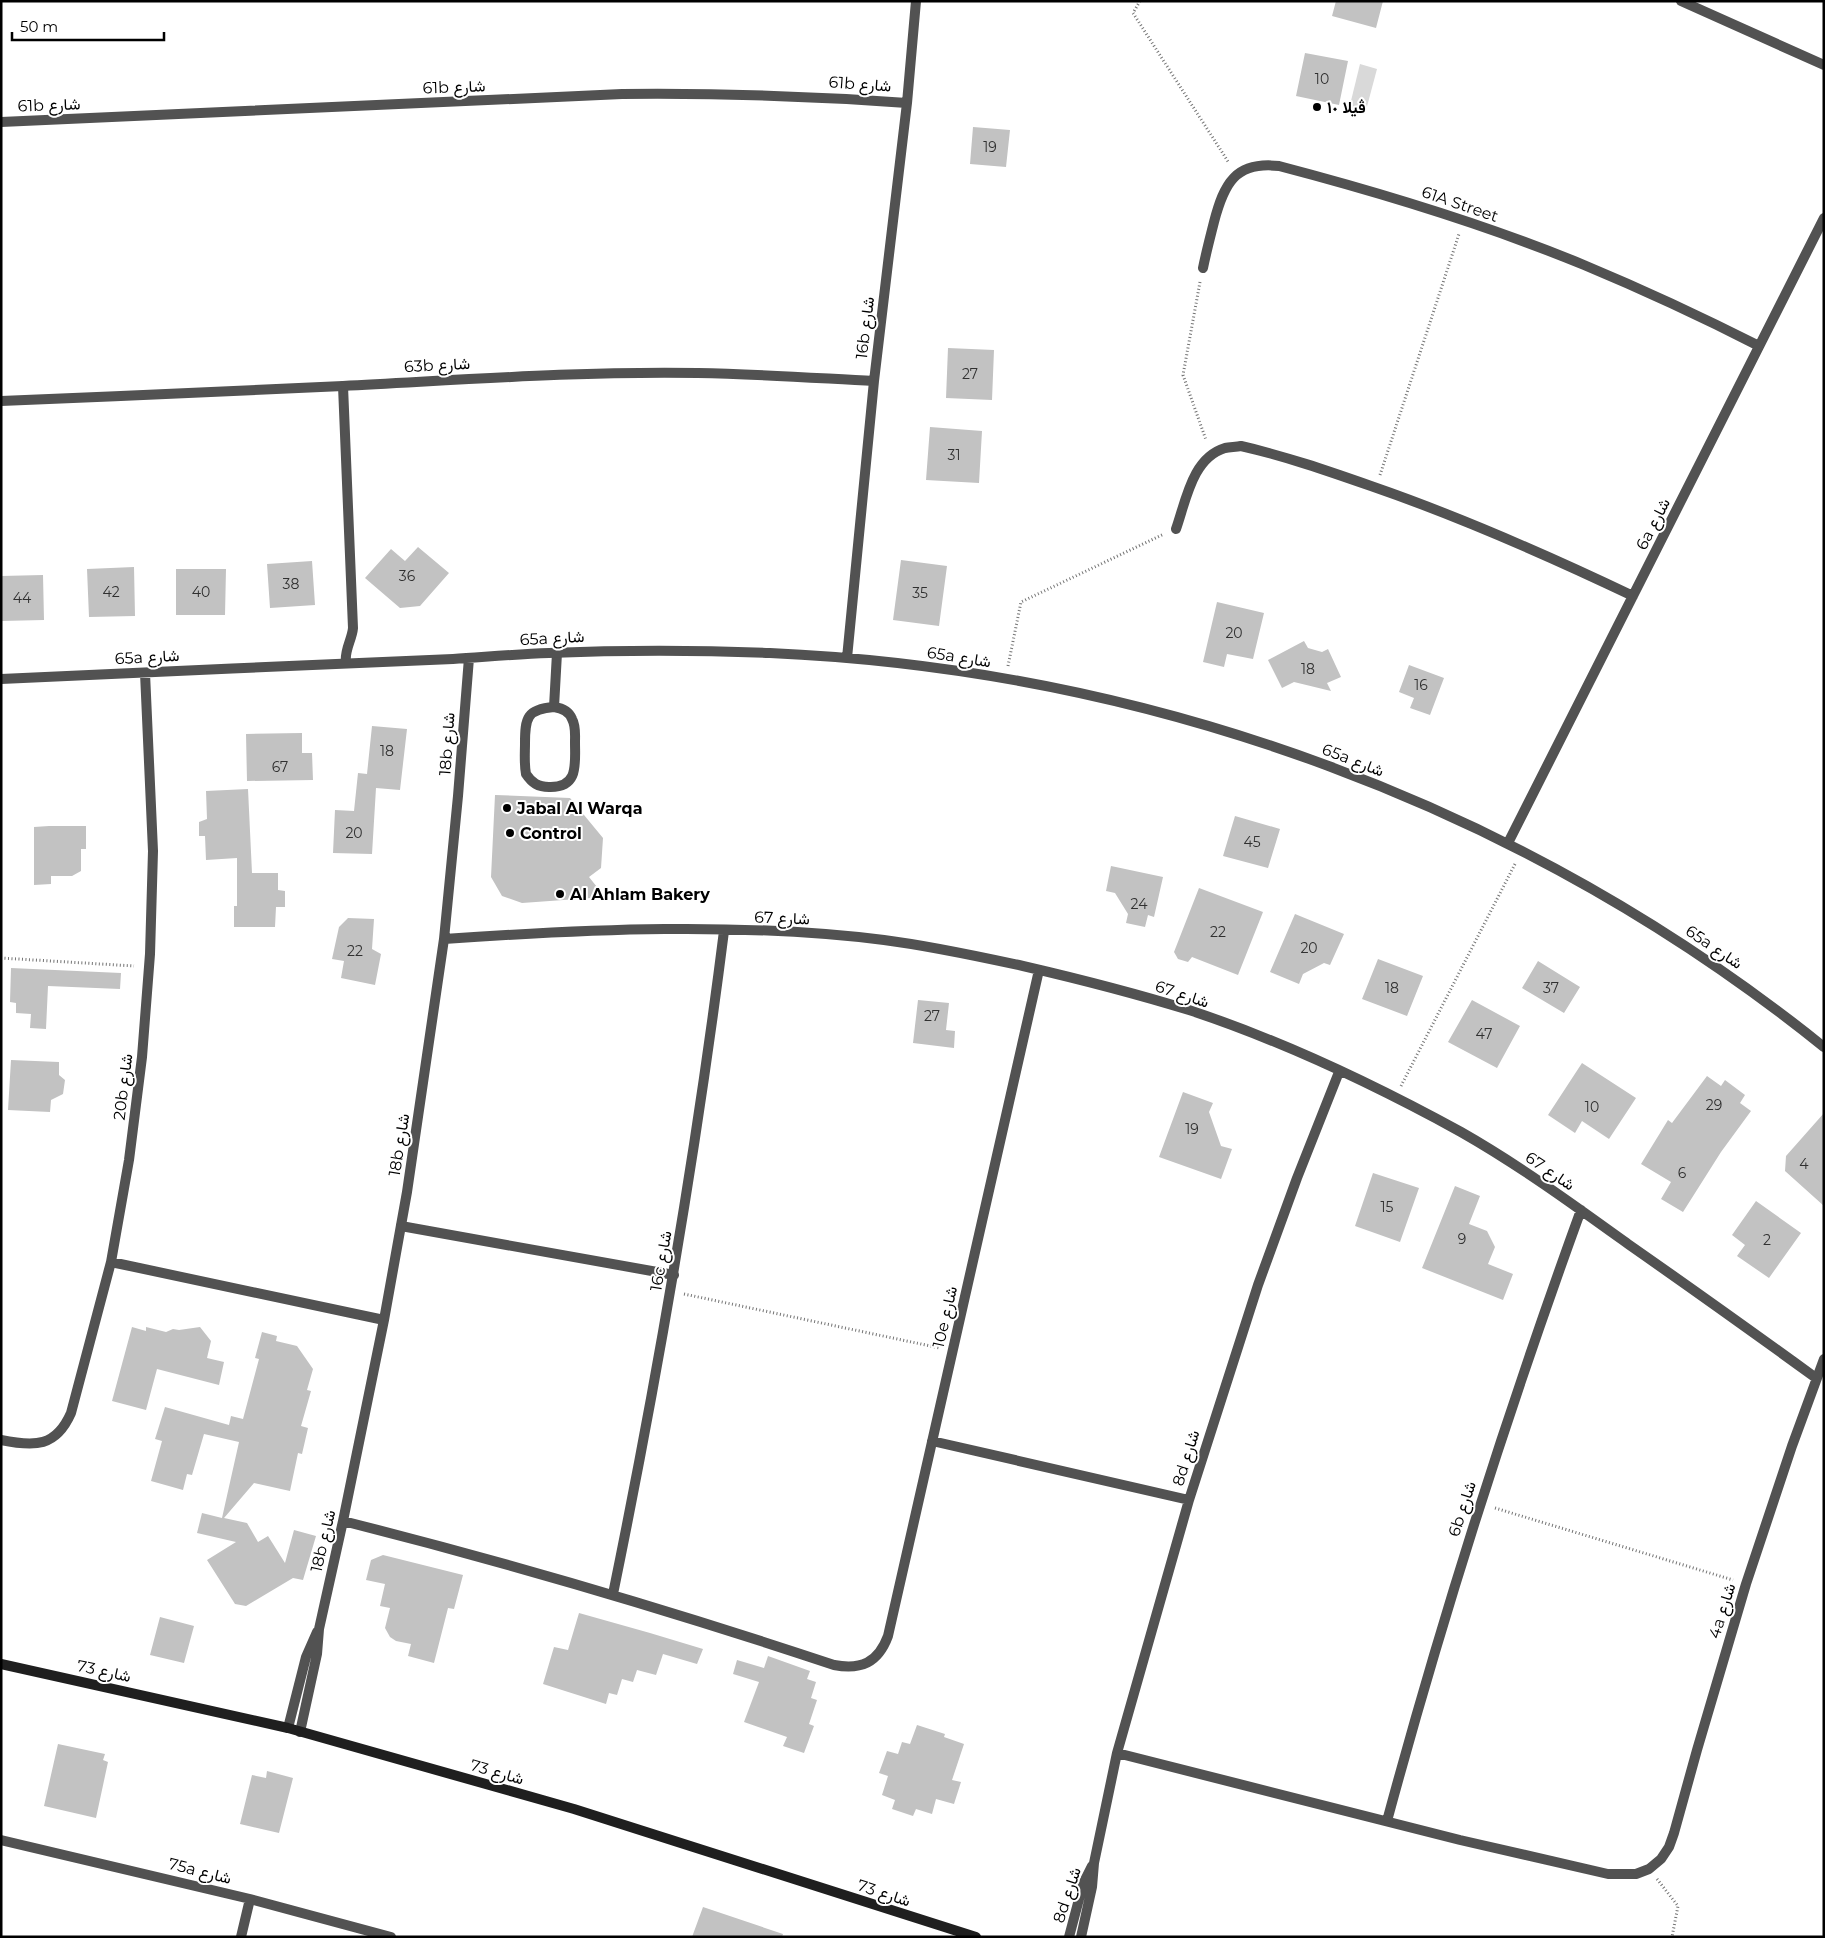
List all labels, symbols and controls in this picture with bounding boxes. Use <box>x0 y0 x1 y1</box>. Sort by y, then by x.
scale bar <box>12 10 165 42</box>
text: 50 m <box>20 17 58 36</box>
house number: 10 <box>1315 70 1329 88</box>
street label: 61b شارع <box>828 72 892 98</box>
street label: 61b شارع <box>422 76 486 100</box>
street label: 61b شارع <box>17 94 81 118</box>
place label: ڤيلا ١٠ <box>1327 98 1366 117</box>
marker: ڤيلا ١٠ <box>1311 101 1323 113</box>
house number: 19 <box>983 138 997 156</box>
street label: 61A Street <box>1419 182 1501 226</box>
street label: 16b شارع <box>852 296 880 361</box>
street label: 63b شارع <box>404 354 471 378</box>
house number: 27 <box>962 365 978 383</box>
house number: 31 <box>948 446 960 464</box>
street label: 6a شارع <box>1632 495 1676 554</box>
house number: 36 <box>399 567 416 585</box>
house number: 38 <box>283 575 299 593</box>
house number: 42 <box>102 583 120 601</box>
house number: 40 <box>192 583 210 601</box>
house number: 35 <box>912 584 928 602</box>
house number: 44 <box>13 589 32 607</box>
house number: 20 <box>1225 624 1243 642</box>
street label: 65a شارع <box>519 627 585 651</box>
street label: 65a شارع <box>925 643 992 673</box>
street label: 65a شارع <box>114 646 180 670</box>
house number: 18 <box>1301 660 1315 678</box>
house number: 16 <box>1414 676 1428 694</box>
street label: 18b شارع <box>435 712 461 776</box>
street label: 65a شارع <box>1319 740 1387 782</box>
house number: 18 <box>380 742 394 760</box>
house number: 67 <box>272 758 288 776</box>
place label: Jabal Al Warqa <box>516 799 643 818</box>
marker: Jabal Al Warqa <box>501 802 513 814</box>
house number: 20 <box>345 824 363 842</box>
place label: Control <box>520 824 582 843</box>
marker: Control <box>504 827 516 839</box>
house number: 45 <box>1243 833 1261 851</box>
place label: Al Ahlam Bakery <box>569 885 710 904</box>
marker: Al Ahlam Bakery <box>554 888 566 900</box>
house number: 24 <box>1131 895 1148 913</box>
street label: شارع 67 <box>754 908 810 930</box>
street label: 65a شارع <box>1681 921 1746 975</box>
house number: 22 <box>1210 923 1226 941</box>
house number: 20 <box>1300 939 1318 957</box>
house number: 22 <box>347 942 363 960</box>
street label: شارع 67 <box>1152 976 1211 1014</box>
house number: 18 <box>1385 979 1399 997</box>
house number: 37 <box>1543 979 1559 997</box>
house number: 27 <box>924 1007 940 1025</box>
house number: 47 <box>1476 1025 1492 1043</box>
street label: 20b شارع <box>109 1053 138 1122</box>
house number: 29 <box>1706 1096 1722 1114</box>
house number: 10 <box>1585 1098 1599 1116</box>
street label: 18b شارع <box>385 1112 415 1178</box>
house number: 19 <box>1185 1120 1199 1138</box>
street label: شارع 67 <box>1521 1148 1578 1196</box>
house number: 4 <box>1799 1155 1809 1173</box>
house number: 6 <box>1678 1164 1687 1182</box>
house number: 15 <box>1381 1198 1394 1216</box>
street label: 16c شارع <box>646 1229 678 1293</box>
house number: 9 <box>1458 1230 1466 1248</box>
house number: 2 <box>1763 1231 1771 1249</box>
street label: 10e شارع <box>929 1284 963 1350</box>
street label: 8d شارع <box>1169 1428 1205 1489</box>
street label: 6b شارع <box>1444 1479 1482 1540</box>
street label: 18b شارع <box>307 1508 341 1574</box>
street label: 4a شارع <box>1705 1581 1741 1642</box>
street label: شارع 73 <box>75 1656 133 1688</box>
street label: شارع 73 <box>468 1755 526 1791</box>
street label: 75a شارع <box>166 1854 233 1890</box>
street label: 8d شارع <box>1049 1865 1087 1926</box>
street label: شارع 73 <box>854 1876 913 1912</box>

